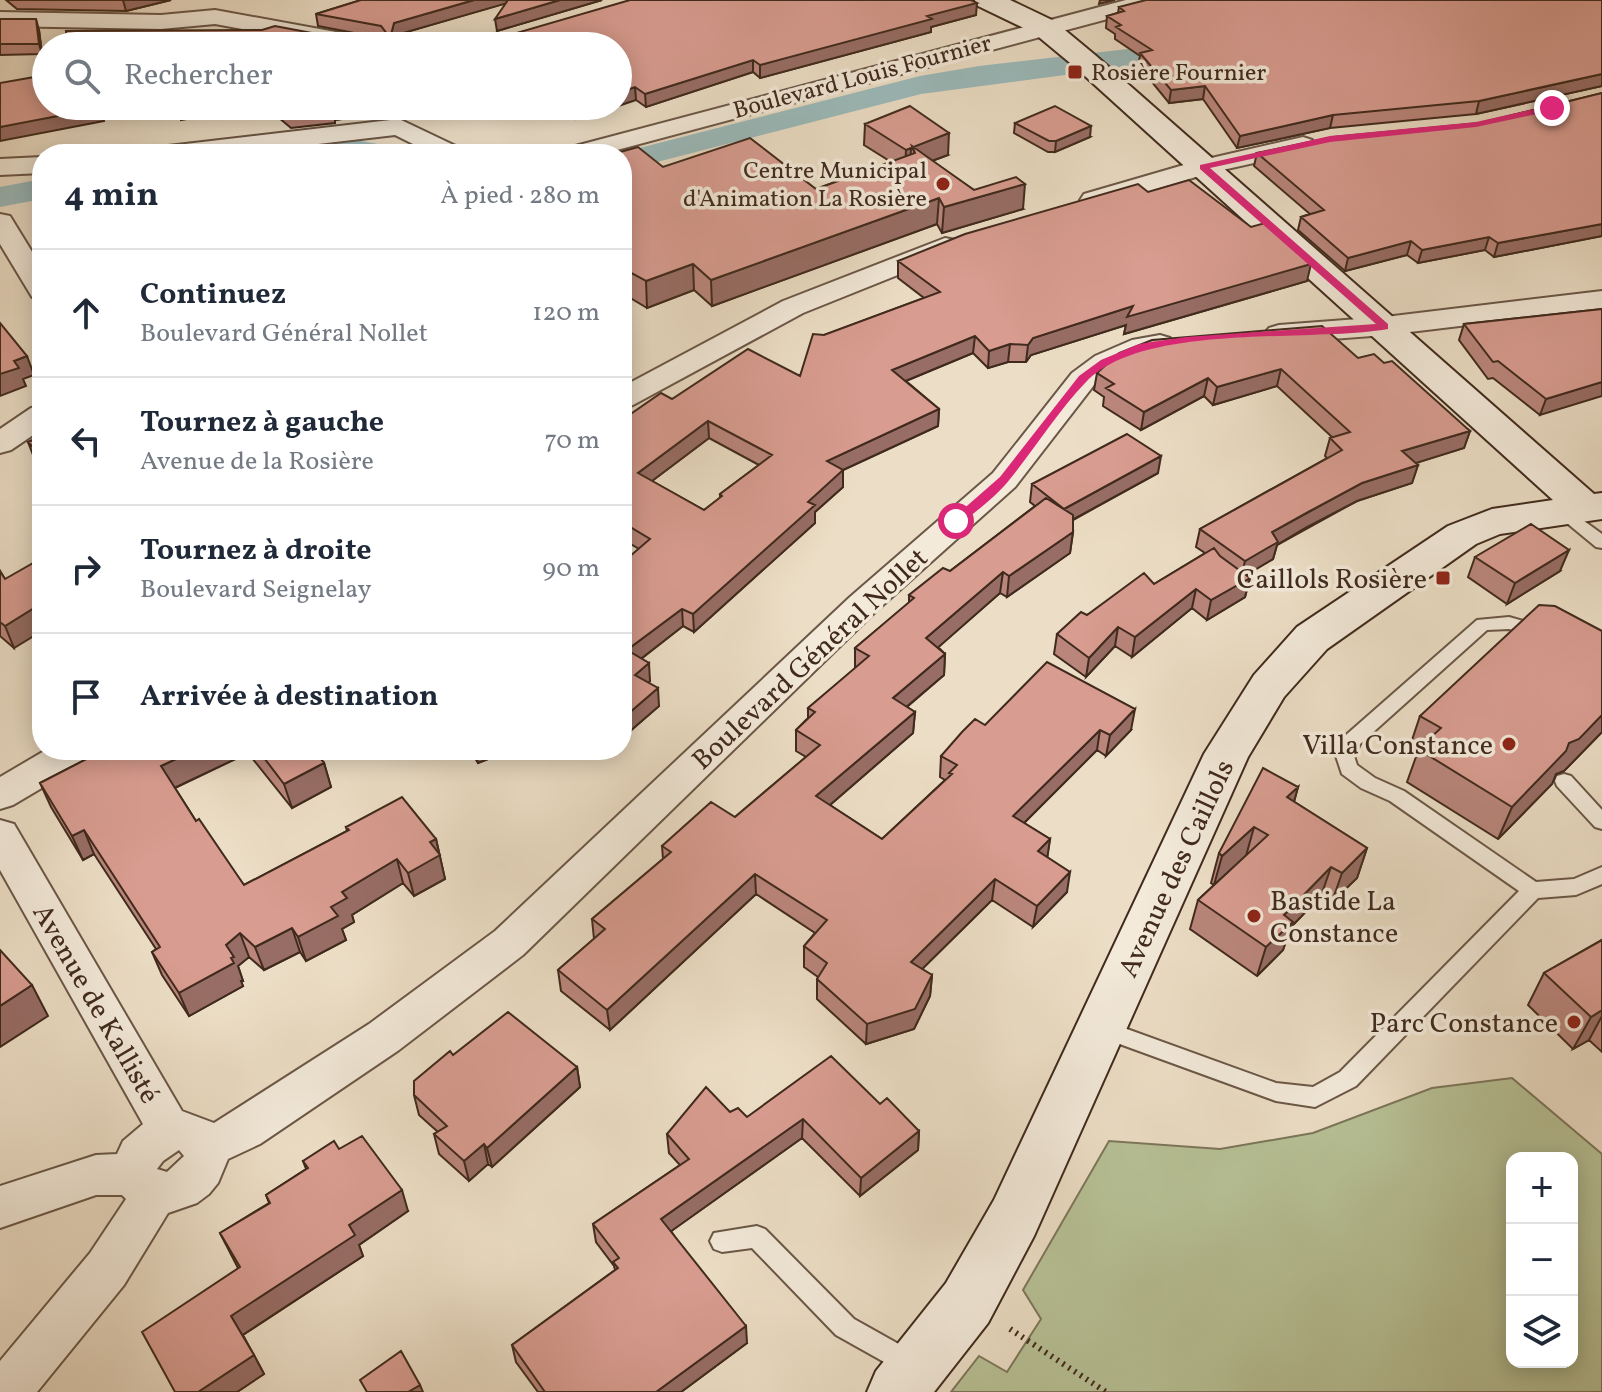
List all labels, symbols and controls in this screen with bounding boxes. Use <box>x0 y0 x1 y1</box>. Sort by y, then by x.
street label: Boulevard Louis Fournier <box>730 27 995 129</box>
search box <box>32 32 632 120</box>
icon: search <box>60 54 104 98</box>
text: Rechercher <box>124 55 273 97</box>
place label: Rosière Fournier <box>1091 57 1266 91</box>
marker: Rosière Fournier <box>1066 63 1084 81</box>
route end <box>1534 90 1570 126</box>
place label: Centre Municipal d'Animation La Rosière <box>683 155 927 217</box>
text: 4 min <box>64 173 159 220</box>
marker: Centre Municipal d'Animation La Rosière <box>934 175 952 193</box>
text: À pied · 280 m <box>440 178 600 214</box>
text: Continuez <box>140 274 286 316</box>
icon: ahead <box>64 291 108 335</box>
text: 120 m <box>532 295 600 331</box>
text: Boulevard Général Nollet <box>140 316 428 352</box>
text: Tournez à gauche <box>140 402 384 444</box>
icon: left <box>64 419 108 463</box>
text: 70 m <box>545 423 600 459</box>
text: Avenue de la Rosière <box>140 444 374 480</box>
route start <box>938 503 974 539</box>
text: Tournez à droite <box>140 530 372 572</box>
street label: Boulevard Général Nollet <box>684 540 937 780</box>
icon: right <box>64 547 108 591</box>
text: 90 m <box>542 551 600 587</box>
place label: Caillols Rosière <box>1237 561 1427 600</box>
marker: Caillols Rosière <box>1434 569 1452 587</box>
text: Boulevard Seignelay <box>140 572 372 608</box>
icon: arrive <box>64 675 108 719</box>
text: Arrivée à destination <box>140 676 439 718</box>
place label: Villa Constance <box>1302 727 1493 766</box>
marker: Villa Constance <box>1500 735 1518 753</box>
street label: Avenue des Caillols <box>1110 754 1245 984</box>
place label: Bastide La Constance <box>1270 883 1398 954</box>
street label: Avenue de Kallisté <box>22 897 168 1111</box>
marker: Bastide La Constance <box>1245 907 1263 925</box>
place label: Parc Constance <box>1370 1005 1558 1044</box>
marker: Parc Constance <box>1565 1013 1583 1031</box>
map controls <box>1506 1152 1578 1368</box>
button: + <box>1506 1152 1578 1224</box>
button: − <box>1506 1224 1578 1296</box>
button: layers <box>1506 1296 1578 1368</box>

